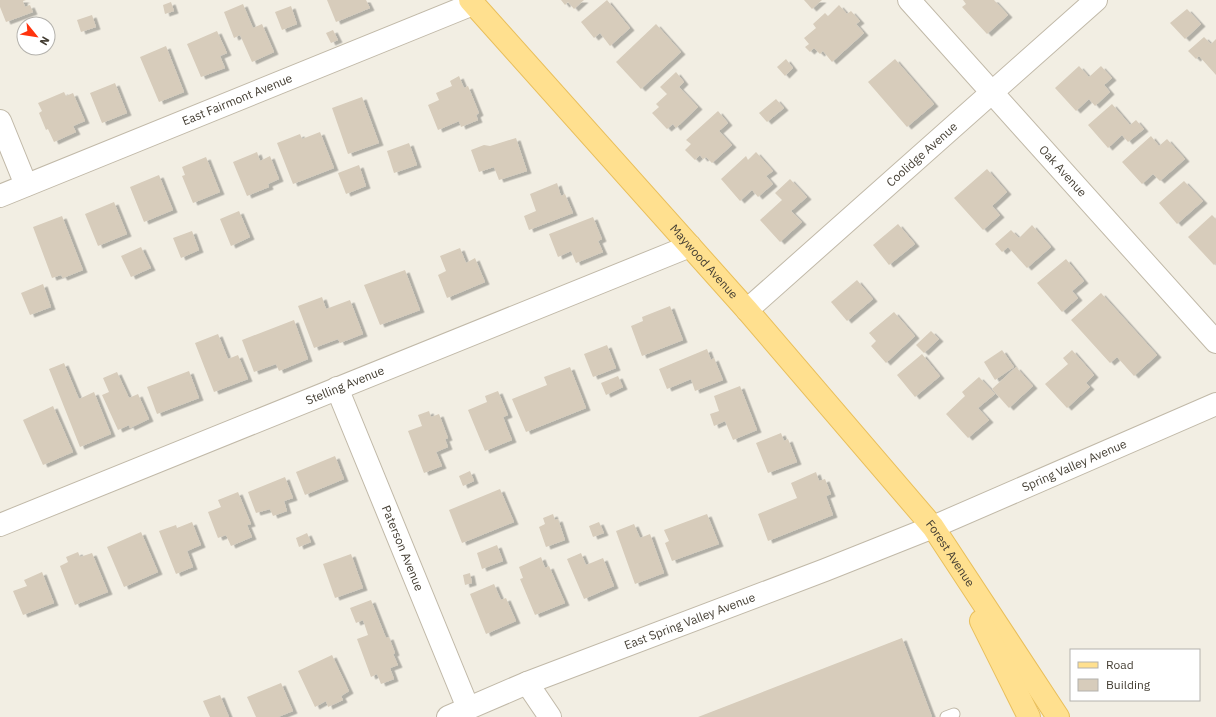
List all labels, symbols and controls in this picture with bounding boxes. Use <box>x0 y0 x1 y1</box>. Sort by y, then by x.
north arrow <box>16 16 56 56</box>
text: N <box>37 34 53 48</box>
street label: East Fairmont Avenue <box>180 70 295 128</box>
street label: Coolidge Avenue <box>883 118 961 190</box>
street label: Oak Avenue <box>1036 142 1090 200</box>
street label: Maywood Avenue <box>667 221 742 302</box>
street label: Stelling Avenue <box>303 362 387 408</box>
street label: Spring Valley Avenue <box>1019 436 1129 494</box>
street label: Paterson Avenue <box>379 503 427 593</box>
street label: Forest Avenue <box>923 516 978 590</box>
street label: East Spring Valley Avenue <box>622 589 758 652</box>
legend <box>1070 649 1200 701</box>
text: Road <box>1106 657 1134 672</box>
text: Building <box>1106 677 1151 692</box>

